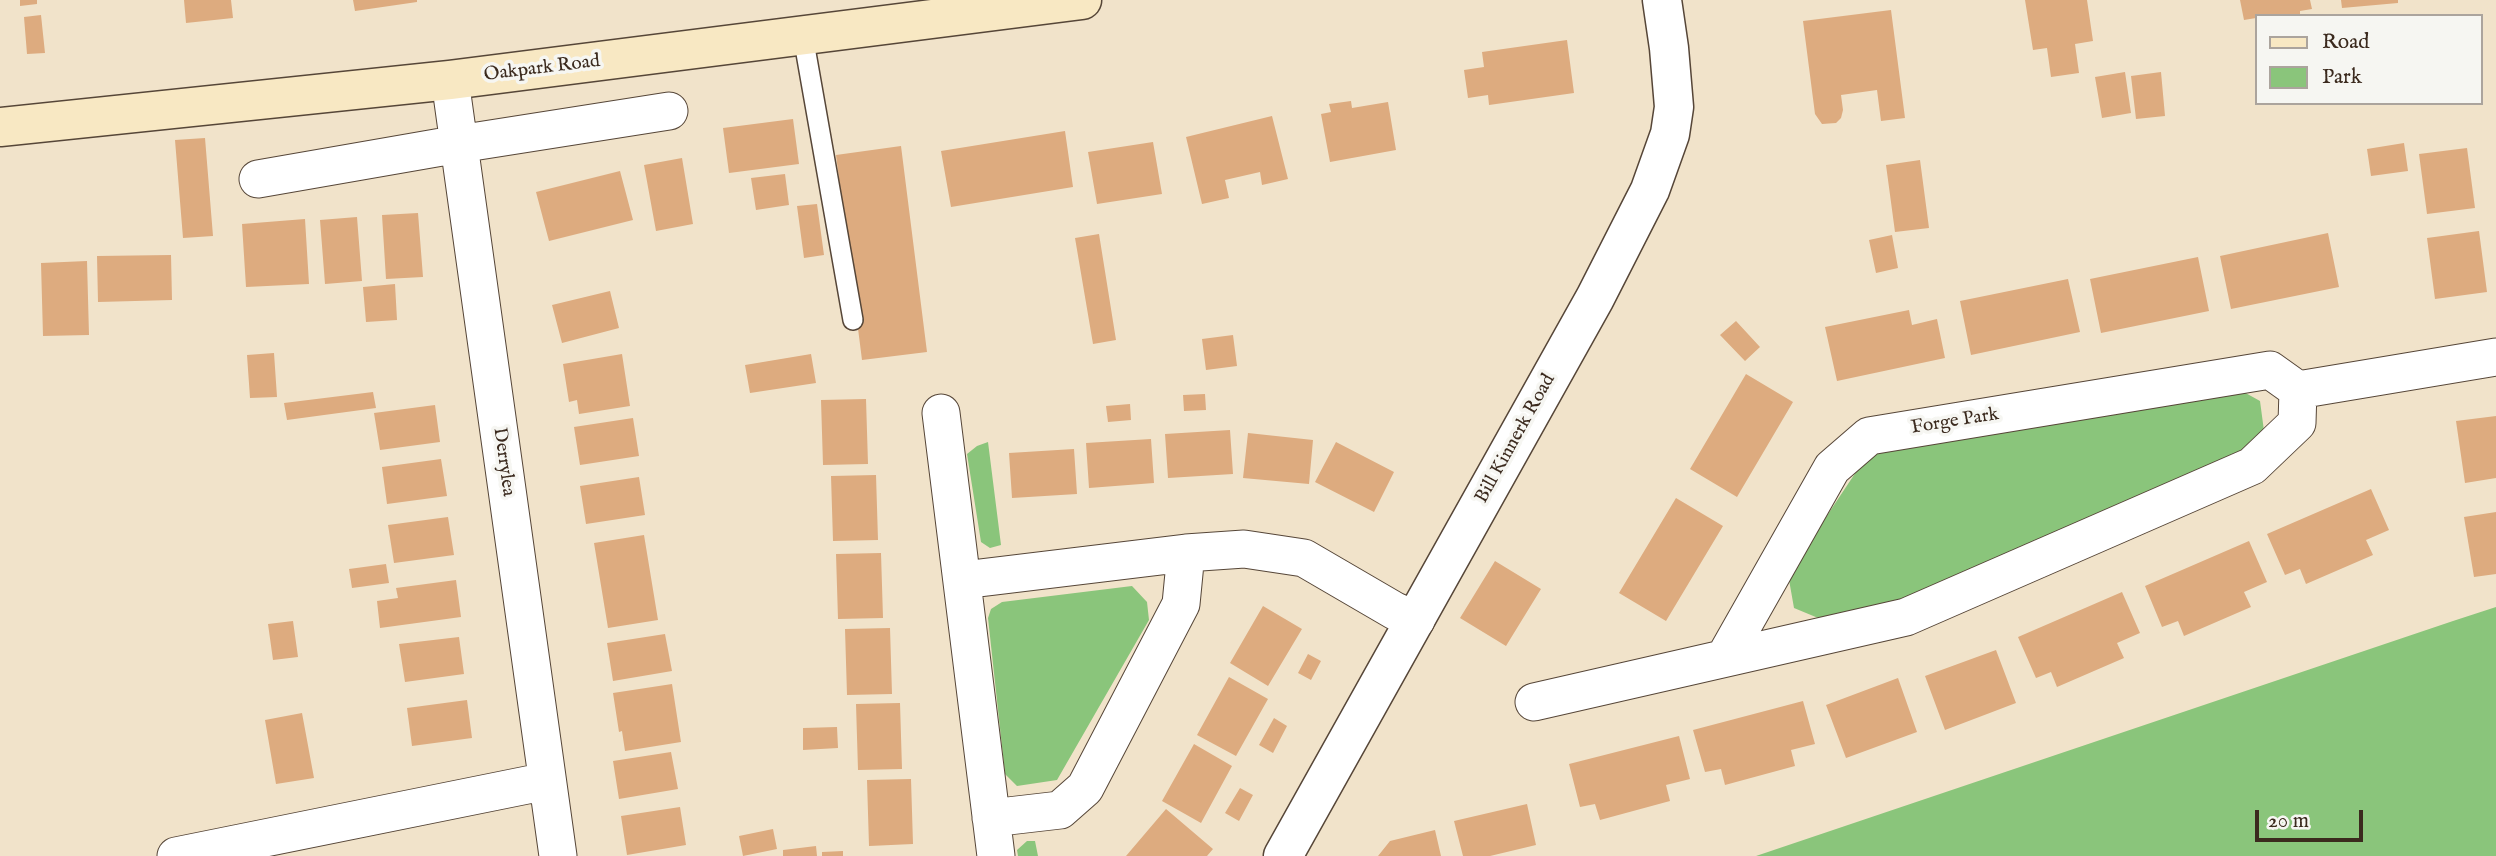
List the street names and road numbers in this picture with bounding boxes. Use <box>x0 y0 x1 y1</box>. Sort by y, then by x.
street label: Oakpark Road <box>483 51 601 87</box>
street label: Bill Kinnerk Road <box>1471 370 1561 508</box>
street label: Forge Park <box>1910 404 2000 440</box>
street label: Derrylea <box>487 426 519 498</box>

